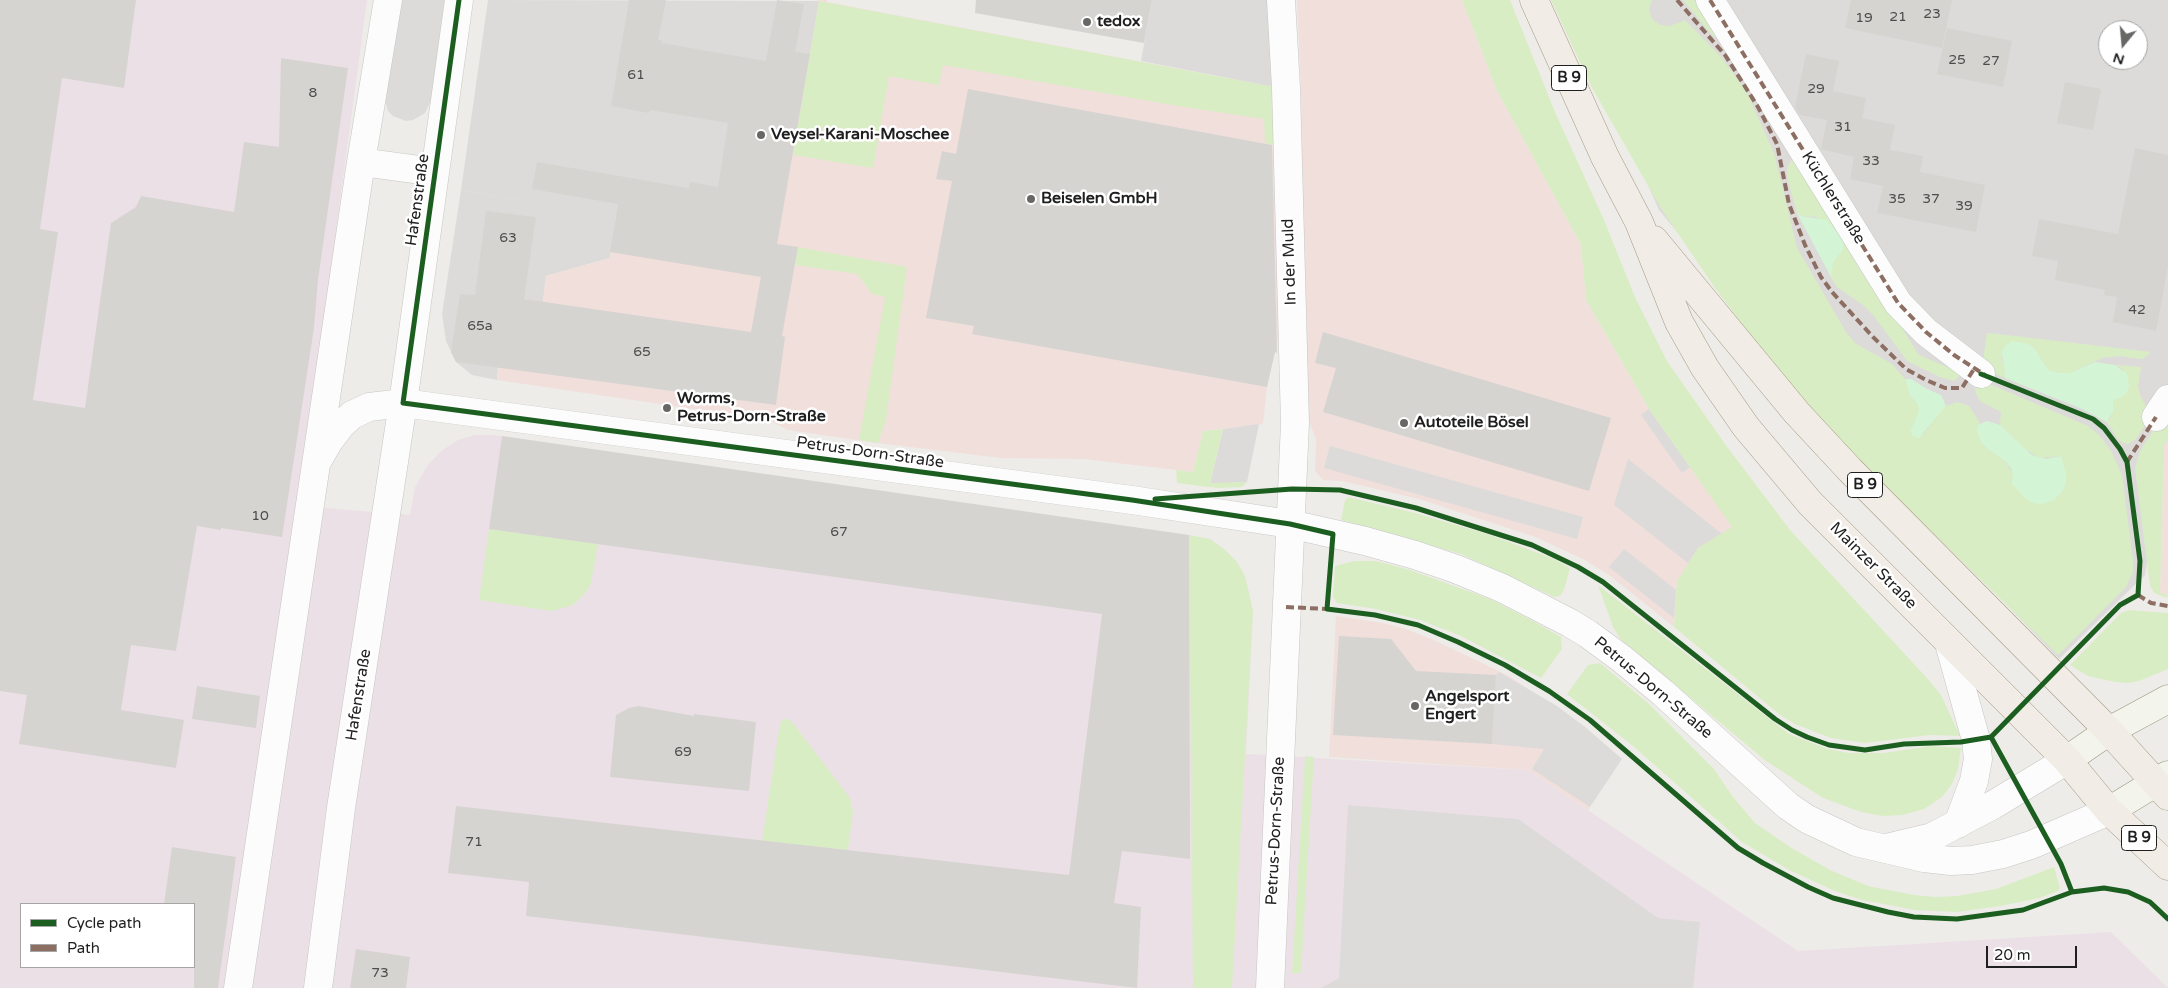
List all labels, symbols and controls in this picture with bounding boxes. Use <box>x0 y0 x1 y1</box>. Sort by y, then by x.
house number: 23 <box>1923 6 1941 22</box>
house number: 21 <box>1889 9 1907 25</box>
house number: 19 <box>1855 10 1873 26</box>
place label: tedox <box>1097 12 1140 32</box>
marker: tedox <box>1081 16 1093 28</box>
north arrow <box>2098 20 2148 70</box>
text: N <box>2111 49 2127 69</box>
house number: 25 <box>1948 52 1966 68</box>
house number: 27 <box>1982 53 2000 69</box>
road number: B 9 <box>1552 66 1586 90</box>
house number: 61 <box>627 67 645 83</box>
house number: 29 <box>1807 81 1825 97</box>
house number: 8 <box>309 85 317 101</box>
house number: 31 <box>1834 119 1852 135</box>
place label: Veysel-Karani-Moschee <box>771 125 949 145</box>
marker: Veysel-Karani-Moschee <box>755 129 767 141</box>
street label: Küchlerstraße <box>1797 148 1869 248</box>
street label: Hafenstraße <box>402 153 434 247</box>
house number: 33 <box>1862 153 1880 169</box>
place label: Beiselen GmbH <box>1041 189 1157 209</box>
house number: 35 <box>1888 191 1906 207</box>
house number: 37 <box>1922 191 1940 207</box>
marker: Beiselen GmbH <box>1025 193 1037 205</box>
house number: 39 <box>1955 198 1973 214</box>
street label: In der Muld <box>1279 218 1301 306</box>
house number: 63 <box>499 230 517 246</box>
house number: 42 <box>2128 302 2146 318</box>
house number: 65a <box>467 318 493 334</box>
house number: 65 <box>633 344 651 360</box>
place label: Worms, Petrus-Dorn-Straße <box>677 389 826 427</box>
marker: Worms, Petrus-Dorn-Straße <box>661 402 673 414</box>
place label: Autoteile Bösel <box>1414 413 1529 433</box>
marker: Autoteile Bösel <box>1398 417 1410 429</box>
street label: Petrus-Dorn-Straße <box>795 433 945 473</box>
road number: B 9 <box>1848 472 1882 498</box>
house number: 10 <box>251 508 269 524</box>
street label: Mainzer Straße <box>1826 519 1920 613</box>
house number: 67 <box>830 524 848 540</box>
street label: Petrus-Dorn-Straße <box>1590 633 1716 743</box>
street label: Hafenstraße <box>342 648 376 742</box>
place label: Angelsport Engert <box>1425 687 1509 725</box>
marker: Angelsport Engert <box>1409 700 1421 712</box>
house number: 69 <box>674 744 692 760</box>
street label: Petrus-Dorn-Straße <box>1263 756 1289 906</box>
road number: B 9 <box>2122 826 2156 850</box>
house number: 71 <box>465 834 483 850</box>
legend <box>20 903 195 968</box>
text: Cycle path <box>67 914 141 932</box>
scale bar <box>1988 936 2079 968</box>
text: Path <box>67 939 100 957</box>
text: 20 m <box>1994 946 2031 964</box>
house number: 73 <box>371 965 389 981</box>

